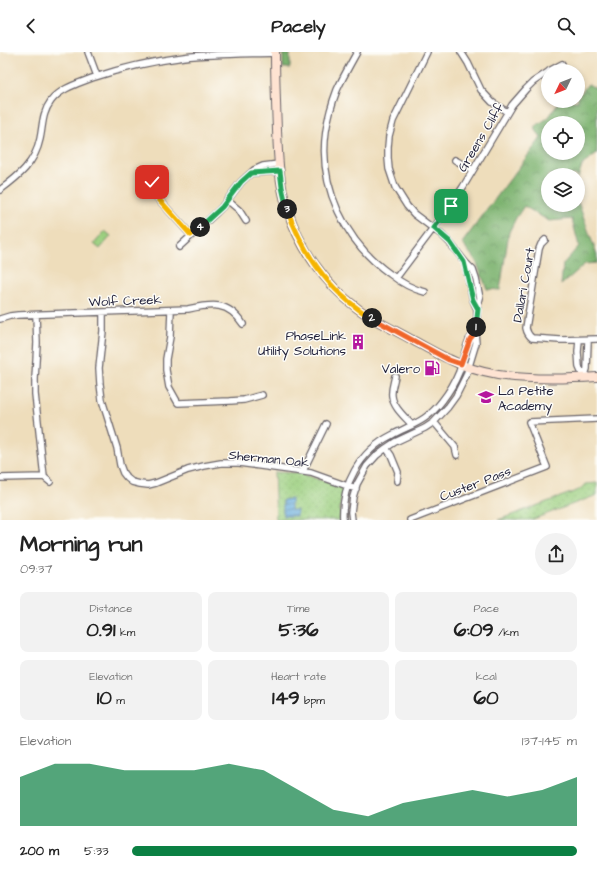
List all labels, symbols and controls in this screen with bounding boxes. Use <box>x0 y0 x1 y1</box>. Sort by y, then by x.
text: Pacely <box>271 14 326 39</box>
icon: back <box>20 15 42 37</box>
icon: search <box>555 15 577 37</box>
north arrow <box>541 64 585 108</box>
map controls <box>541 64 585 212</box>
street label: Greens Cliff <box>453 100 509 175</box>
button: locate <box>541 116 585 160</box>
pin <box>135 165 169 199</box>
button: layers <box>541 168 585 212</box>
icon: check <box>141 171 163 193</box>
pin <box>434 189 468 223</box>
icon: arrive <box>440 195 462 217</box>
pin: 3 <box>277 199 297 219</box>
text: 3 <box>284 201 290 216</box>
pin: 4 <box>190 217 210 237</box>
text: 4 <box>196 219 204 234</box>
street label: Dallari Court <box>509 246 540 324</box>
street label: Wolf Creek <box>88 291 162 311</box>
pin: 2 <box>362 308 382 328</box>
text: 2 <box>369 310 375 325</box>
pin: 1 <box>466 317 486 337</box>
text: 1 <box>475 319 477 334</box>
place label: PhaseLink Utility Solutions <box>258 327 346 361</box>
building icon: PhaseLink Utility Solutions <box>349 333 367 351</box>
fuel station icon: Valero <box>423 359 441 377</box>
place label: Valero <box>382 360 421 378</box>
place label: La Petite Academy <box>498 382 554 416</box>
school or university icon: La Petite Academy <box>477 388 495 406</box>
street label: Sherman Oak <box>228 446 310 472</box>
street label: Custer Pass <box>437 462 514 506</box>
text: Morning run <box>20 529 143 560</box>
button: share <box>535 533 577 575</box>
text: 09:37 <box>20 560 52 578</box>
text: Distance <box>89 601 132 616</box>
text: Time <box>287 601 310 616</box>
text: Pace <box>473 601 499 616</box>
text: 0.91 <box>86 616 116 644</box>
text: 5:36 <box>278 616 319 644</box>
text: 6:09 <box>454 616 494 644</box>
text: km <box>116 625 135 640</box>
text: /km <box>494 625 518 640</box>
text: Elevation <box>89 669 132 684</box>
text: Heart rate <box>271 669 326 684</box>
text: kcal <box>476 669 497 684</box>
text: 10 <box>97 684 112 712</box>
text: 149 <box>272 684 300 712</box>
text: 60 <box>474 684 499 712</box>
text: m <box>112 693 125 708</box>
text: bpm <box>300 693 325 708</box>
text: Elevation <box>20 732 71 750</box>
text: 137–145 m <box>522 732 577 750</box>
text: 200 m <box>20 842 59 860</box>
text: 5:33 <box>84 842 109 860</box>

